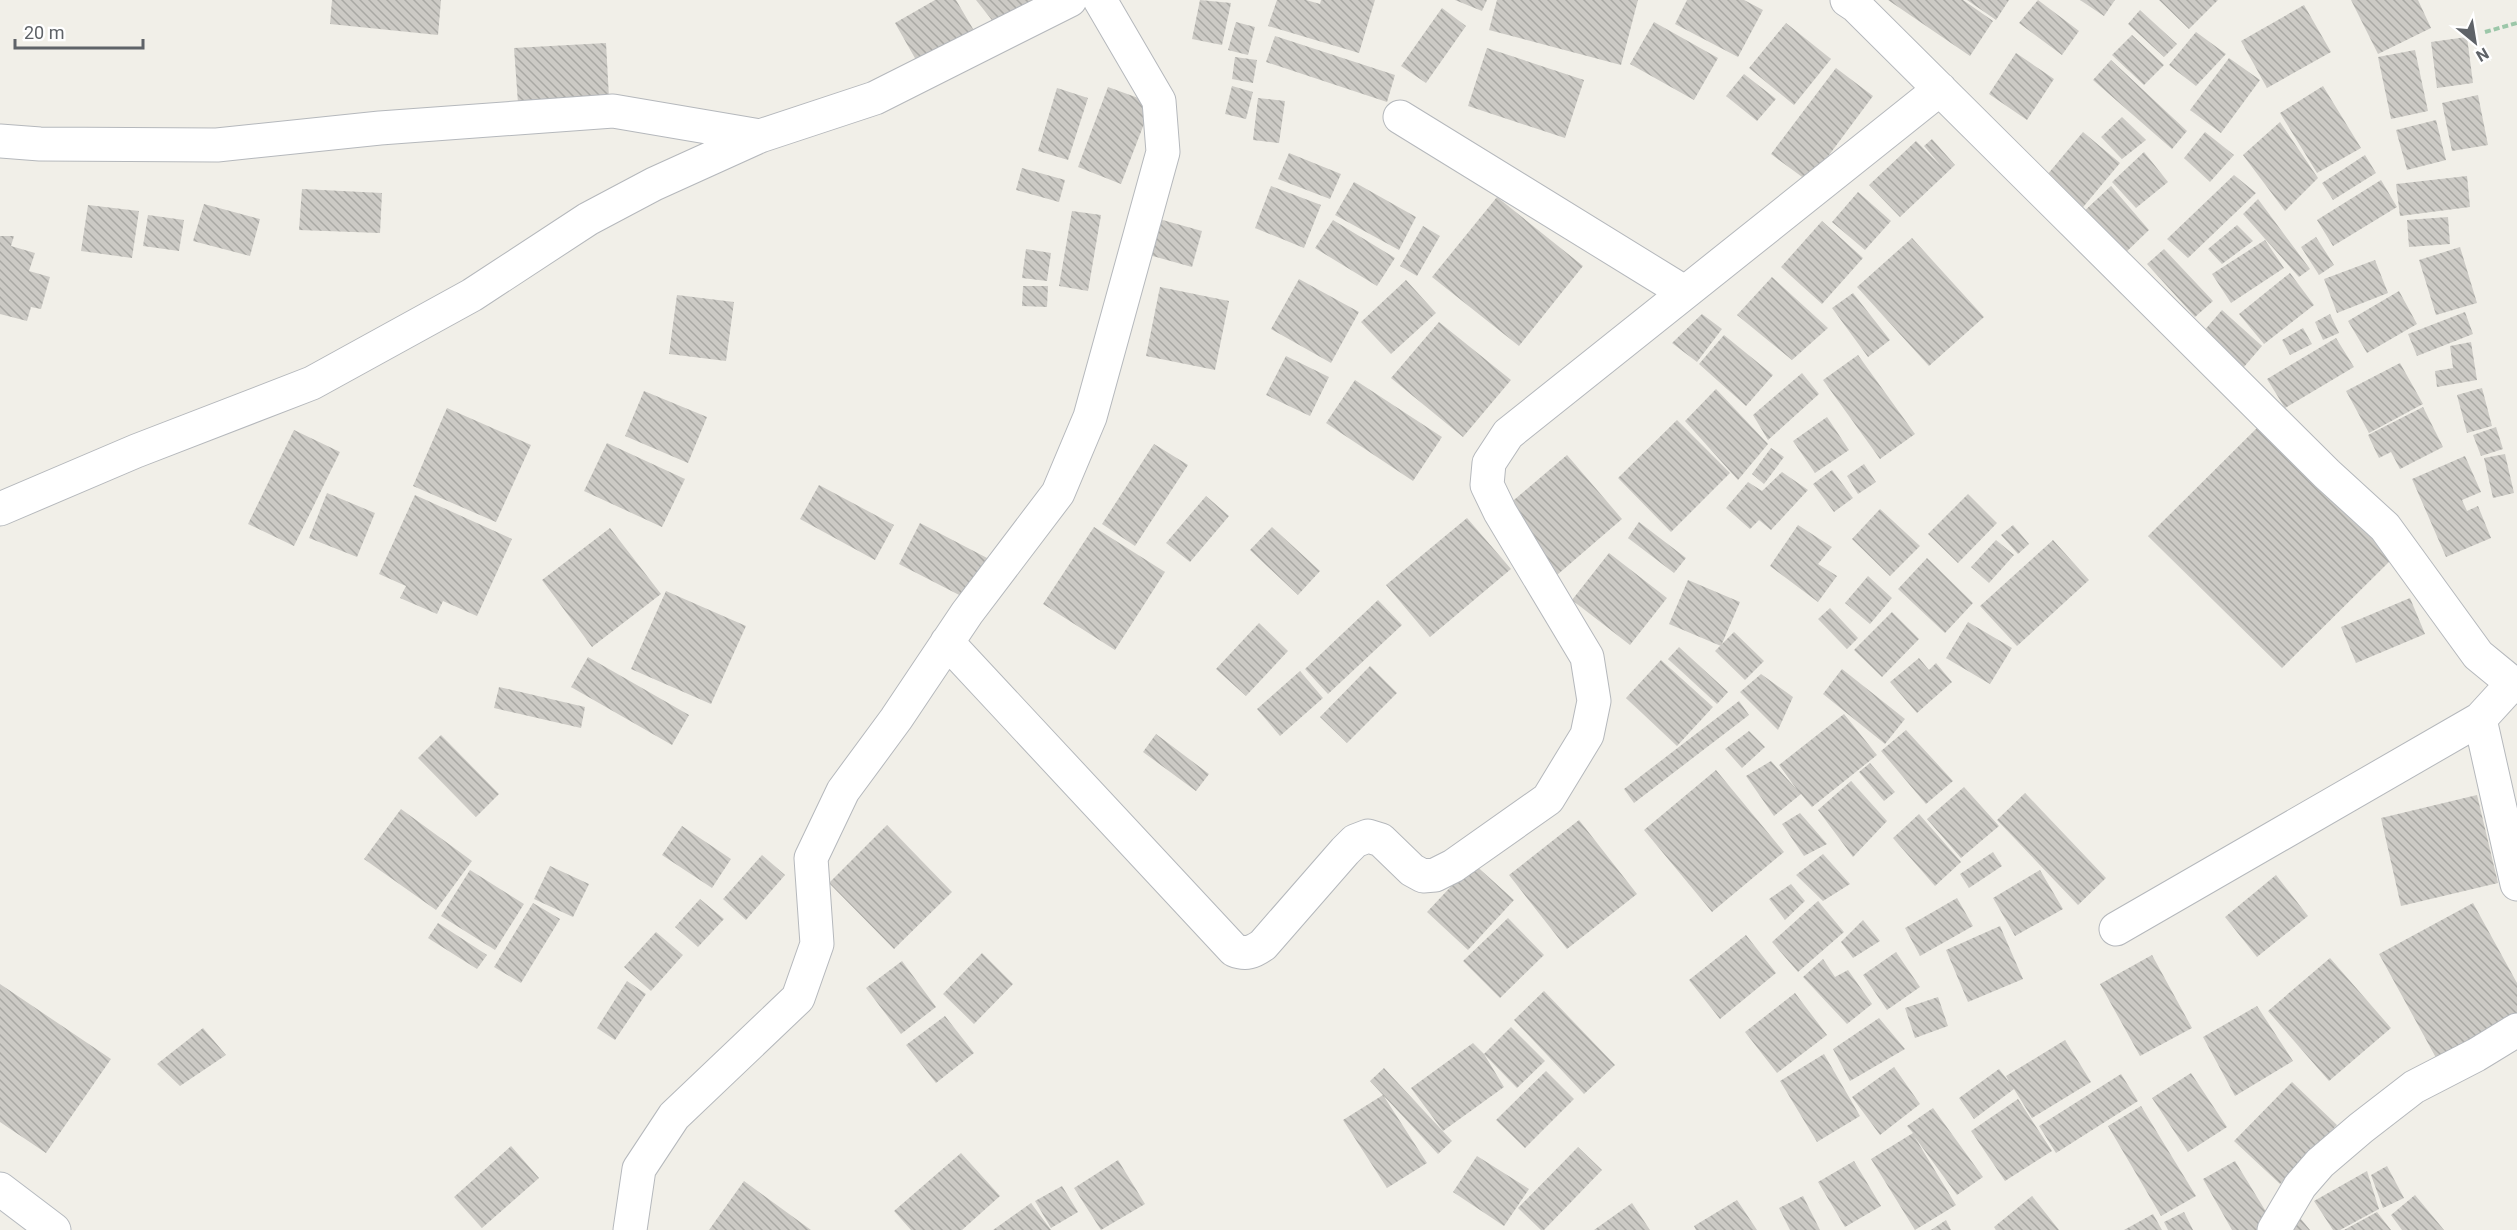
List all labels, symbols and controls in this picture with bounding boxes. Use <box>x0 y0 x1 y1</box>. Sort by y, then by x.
scale bar <box>15 12 142 50</box>
north arrow <box>2445 12 2505 72</box>
text: 20 m <box>24 22 64 43</box>
text: N <box>2473 44 2492 66</box>

